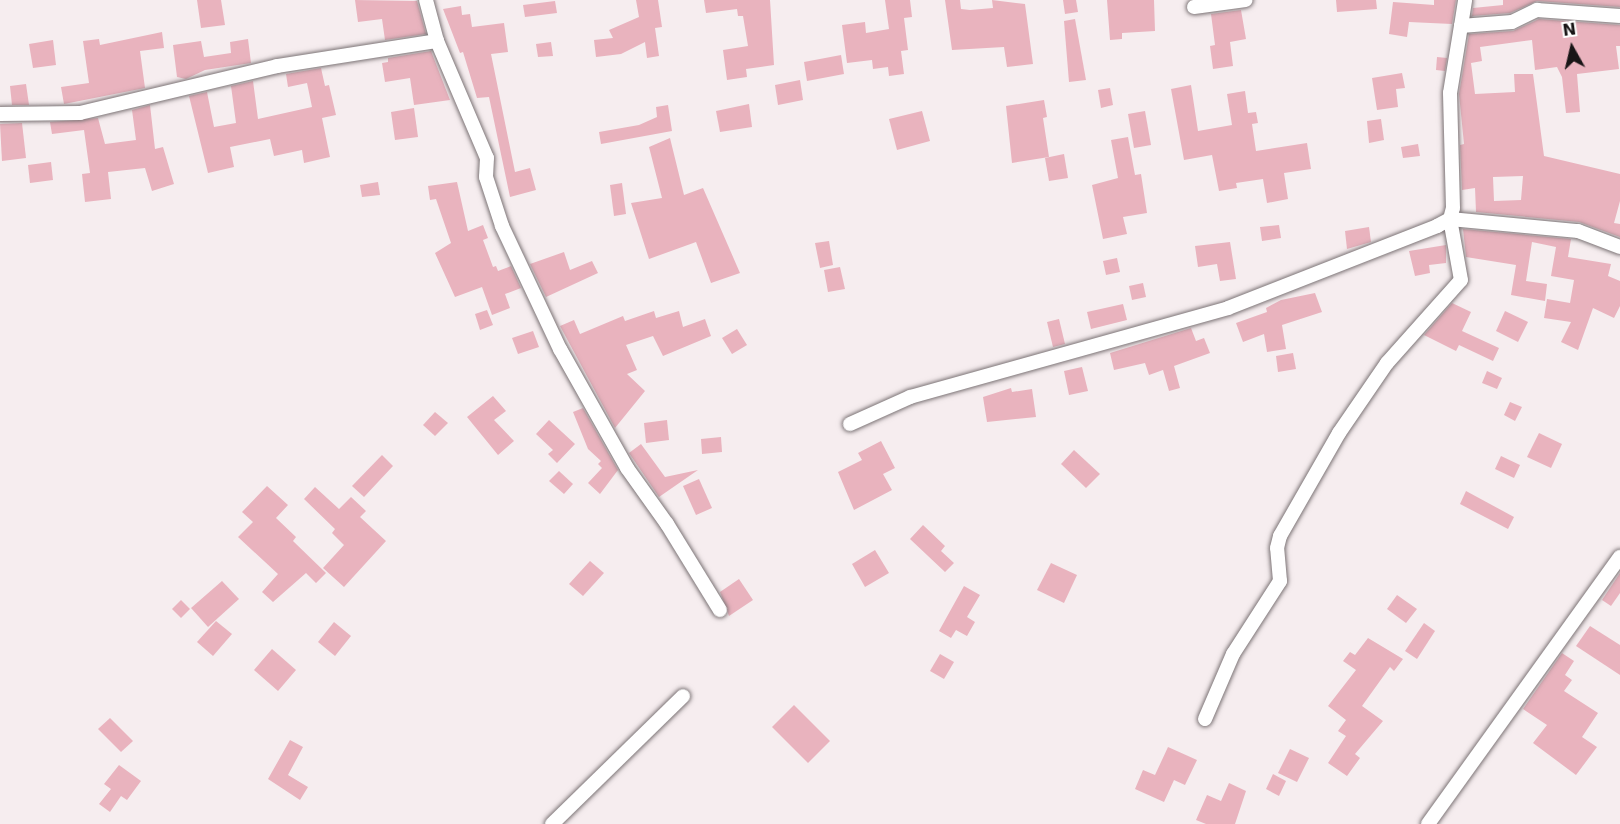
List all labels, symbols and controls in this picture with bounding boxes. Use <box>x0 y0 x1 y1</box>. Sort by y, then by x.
north arrow <box>1542 18 1602 78</box>
text: N <box>1561 19 1577 40</box>

